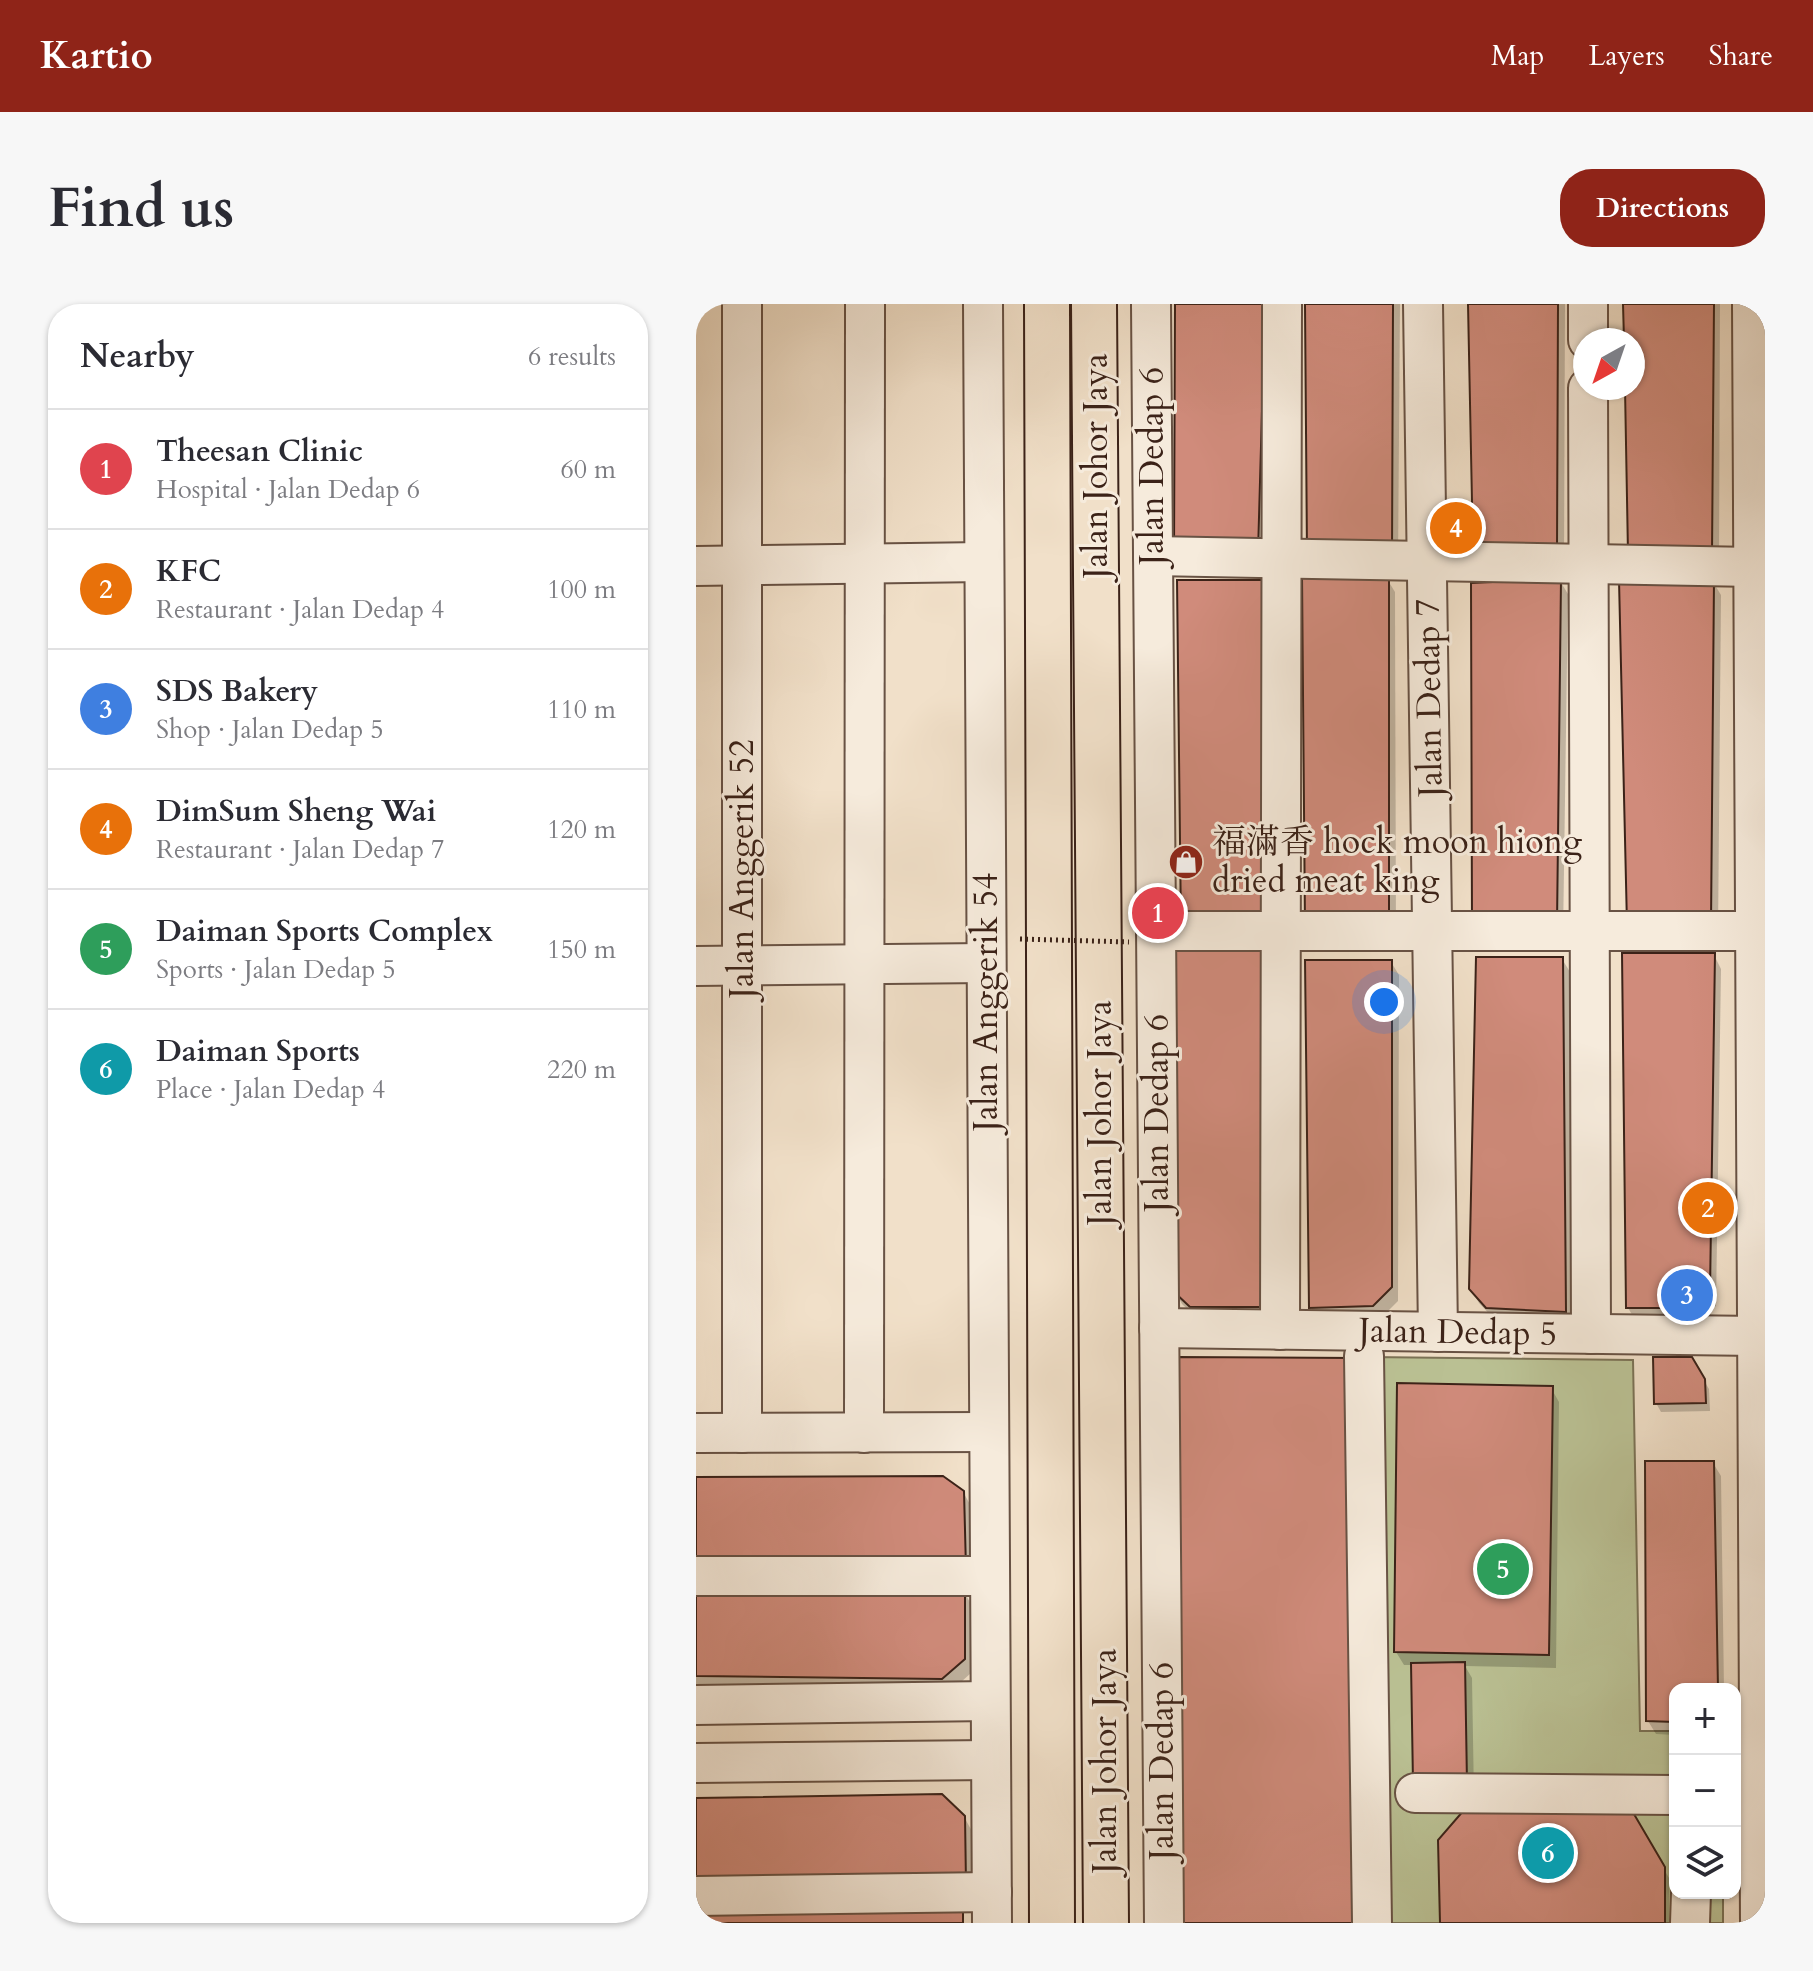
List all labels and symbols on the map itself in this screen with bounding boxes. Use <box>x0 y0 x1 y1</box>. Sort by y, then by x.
north arrow <box>1573 328 1645 400</box>
street label: Jalan Johor Jaya <box>1073 353 1119 584</box>
street label: Jalan Dedap 6 <box>1129 367 1175 570</box>
pin: 4 <box>1430 498 1482 558</box>
street label: Jalan Dedap 7 <box>1404 598 1454 803</box>
street label: Jalan Anggerik 52 <box>719 739 765 1004</box>
place label: 福滿香 hock moon hiong dried meat king <box>1212 819 1582 904</box>
shop icon: 福滿香 hock moon hiong dried meat king <box>1167 843 1205 881</box>
street label: Jalan Anggerik 54 <box>963 872 1009 1137</box>
pin: 1 <box>1132 883 1184 943</box>
your location <box>1364 982 1404 1022</box>
street label: Jalan Johor Jaya <box>1077 1000 1123 1231</box>
street label: Jalan Dedap 6 <box>1134 1014 1180 1217</box>
pin: 2 <box>1682 1178 1734 1238</box>
pin: 3 <box>1661 1265 1713 1325</box>
street label: Jalan Dedap 5 <box>1353 1307 1558 1357</box>
pin: 5 <box>1477 1539 1529 1599</box>
street label: Jalan Johor Jaya <box>1082 1648 1128 1879</box>
street label: Jalan Dedap 6 <box>1139 1662 1185 1865</box>
pin: 6 <box>1522 1823 1574 1883</box>

